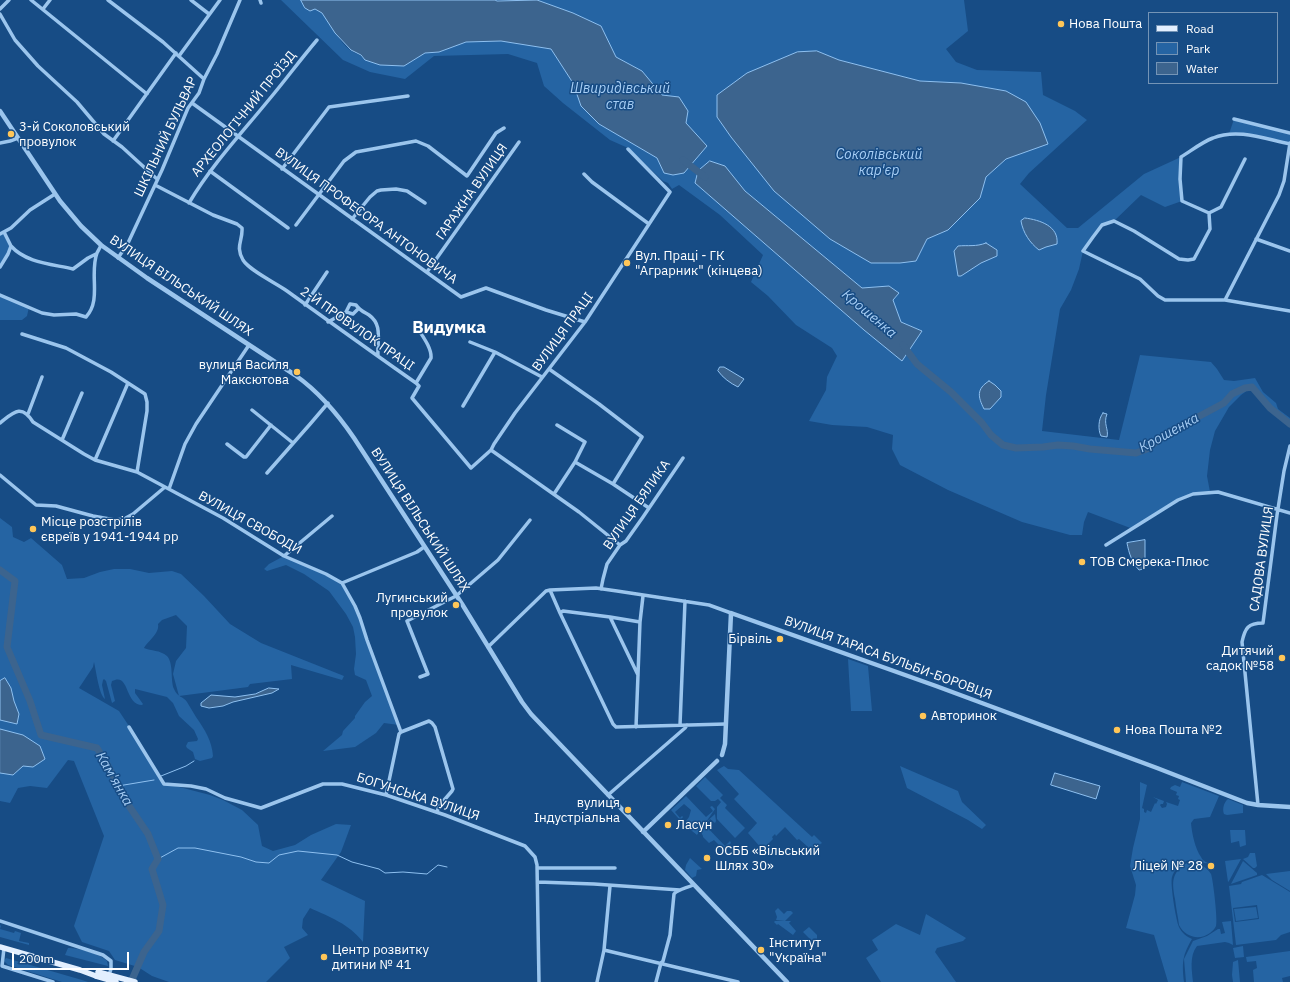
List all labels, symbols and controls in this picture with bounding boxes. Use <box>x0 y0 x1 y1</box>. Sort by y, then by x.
legend <box>1148 12 1278 84</box>
place label: Нова Пошта <box>1069 16 1142 32</box>
marker: Нова Пошта <box>1056 19 1066 29</box>
text: Road <box>1186 21 1214 36</box>
text: Park <box>1186 41 1210 56</box>
street label: АРХЕОЛОГІЧНИЙ ПРОЇЗД <box>188 48 300 180</box>
text: Water <box>1186 61 1218 76</box>
street label: ШКІЛЬНИЙ БУЛЬВАР <box>131 74 201 200</box>
water label: Швиридівський став <box>570 81 670 114</box>
place label: 3-й Соколовський провулок <box>19 119 130 150</box>
marker: 3-й Соколовський провулок <box>6 129 16 139</box>
street label: ГАРАЖНА ВУЛИЦЯ <box>433 141 511 243</box>
street label: ВУЛИЦЯ ПРОФЕСОРА АНТОНОВИЧА <box>272 145 460 287</box>
water label: Соколівський кар'єр <box>836 147 922 180</box>
street label: ВУЛИЦЯ ВІЛЬСЬКИЙ ШЛЯХ <box>107 232 255 340</box>
place label: Вул. Праці - ГК "Аграрник" (кінцева) <box>635 248 763 279</box>
marker: Вул. Праці - ГК "Аграрник" (кінцева) <box>622 258 632 268</box>
street label: 2-Й ПРОВУЛОК ПРАЦІ <box>297 284 417 374</box>
water label: Крошенка <box>838 286 900 342</box>
street label: ВУЛИЦЯ ПРАЦІ <box>529 290 597 374</box>
district label: Видумка <box>412 318 486 338</box>
place label: вулиця Василя Максютова <box>199 357 289 388</box>
marker: вулиця Василя Максютова <box>292 367 302 377</box>
water label: Крошенка <box>1136 410 1202 456</box>
street label: ВУЛИЦЯ ВІЛЬСЬКИЙ ШЛЯХ <box>367 445 473 595</box>
street label: ВУЛИЦЯ БЯЛИКА <box>600 457 674 553</box>
street label: ВУЛИЦЯ СВОБОДИ <box>196 488 304 558</box>
street label: САДОВА ВУЛИЦЯ <box>1247 505 1277 613</box>
place label: Місце розстрілів євреїв у 1941-1944 рр <box>41 514 178 545</box>
marker: Місце розстрілів євреїв у 1941-1944 рр <box>28 524 38 534</box>
place label: ТОВ Смерека-Плюс <box>1090 554 1209 570</box>
marker: ТОВ Смерека-Плюс <box>1077 557 1087 567</box>
place label: Лугинський провулок <box>376 590 448 621</box>
marker: Лугинський провулок <box>451 600 461 610</box>
street label: ВУЛИЦЯ ТАРАСА БУЛЬБИ-БОРОВЦЯ <box>782 613 994 703</box>
place label: Бірвіль <box>728 631 772 647</box>
marker: Бірвіль <box>775 634 785 644</box>
place label: Дитячий садок №58 <box>1206 643 1274 674</box>
marker: Дитячий садок №58 <box>1277 653 1287 663</box>
place label: Авторинок <box>931 708 997 724</box>
marker: Авторинок <box>918 711 928 721</box>
place label: Нова Пошта №2 <box>1125 722 1222 738</box>
marker: Нова Пошта №2 <box>1112 725 1122 735</box>
water label: Кам'янка <box>92 749 136 809</box>
street label: БОГУНСЬКА ВУЛИЦЯ <box>355 770 481 824</box>
place label: вулиця Індустріальна <box>534 795 620 826</box>
marker: вулиця Індустріальна <box>623 805 633 815</box>
place label: Ласун <box>676 817 712 833</box>
marker: Ласун <box>663 820 673 830</box>
place label: ОСББ «Вільський Шлях 30» <box>715 843 820 874</box>
marker: ОСББ «Вільський Шлях 30» <box>702 853 712 863</box>
place label: Ліцей № 28 <box>1133 858 1203 874</box>
marker: Ліцей № 28 <box>1206 861 1216 871</box>
place label: Інститут "Україна" <box>769 935 827 966</box>
place label: Центр розвитку дитини № 41 <box>332 942 429 973</box>
scale bar <box>14 944 131 970</box>
marker: Інститут "Україна" <box>756 945 766 955</box>
text: 200 m <box>19 951 54 966</box>
marker: Центр розвитку дитини № 41 <box>319 952 329 962</box>

